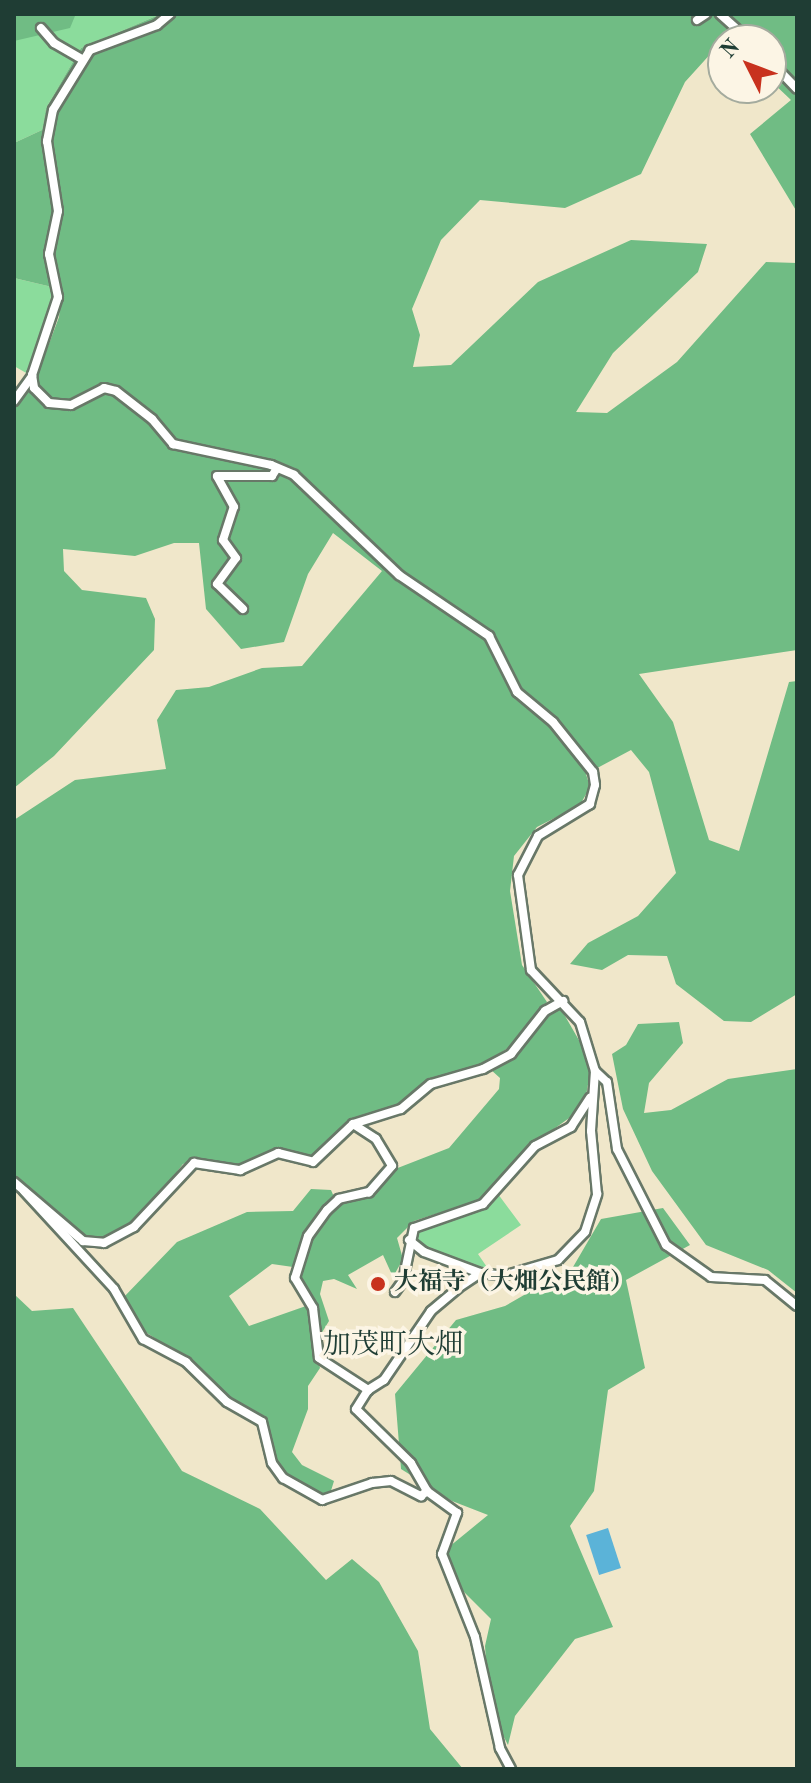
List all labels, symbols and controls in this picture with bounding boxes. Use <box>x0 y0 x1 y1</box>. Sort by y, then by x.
north arrow <box>707 24 787 104</box>
text: N <box>717 36 744 63</box>
place label: 大福寺（大畑公民館） <box>394 1270 634 1298</box>
marker: 大福寺（大畑公民館） <box>369 1275 387 1293</box>
district label: 加茂町大畑 <box>323 1329 463 1363</box>

